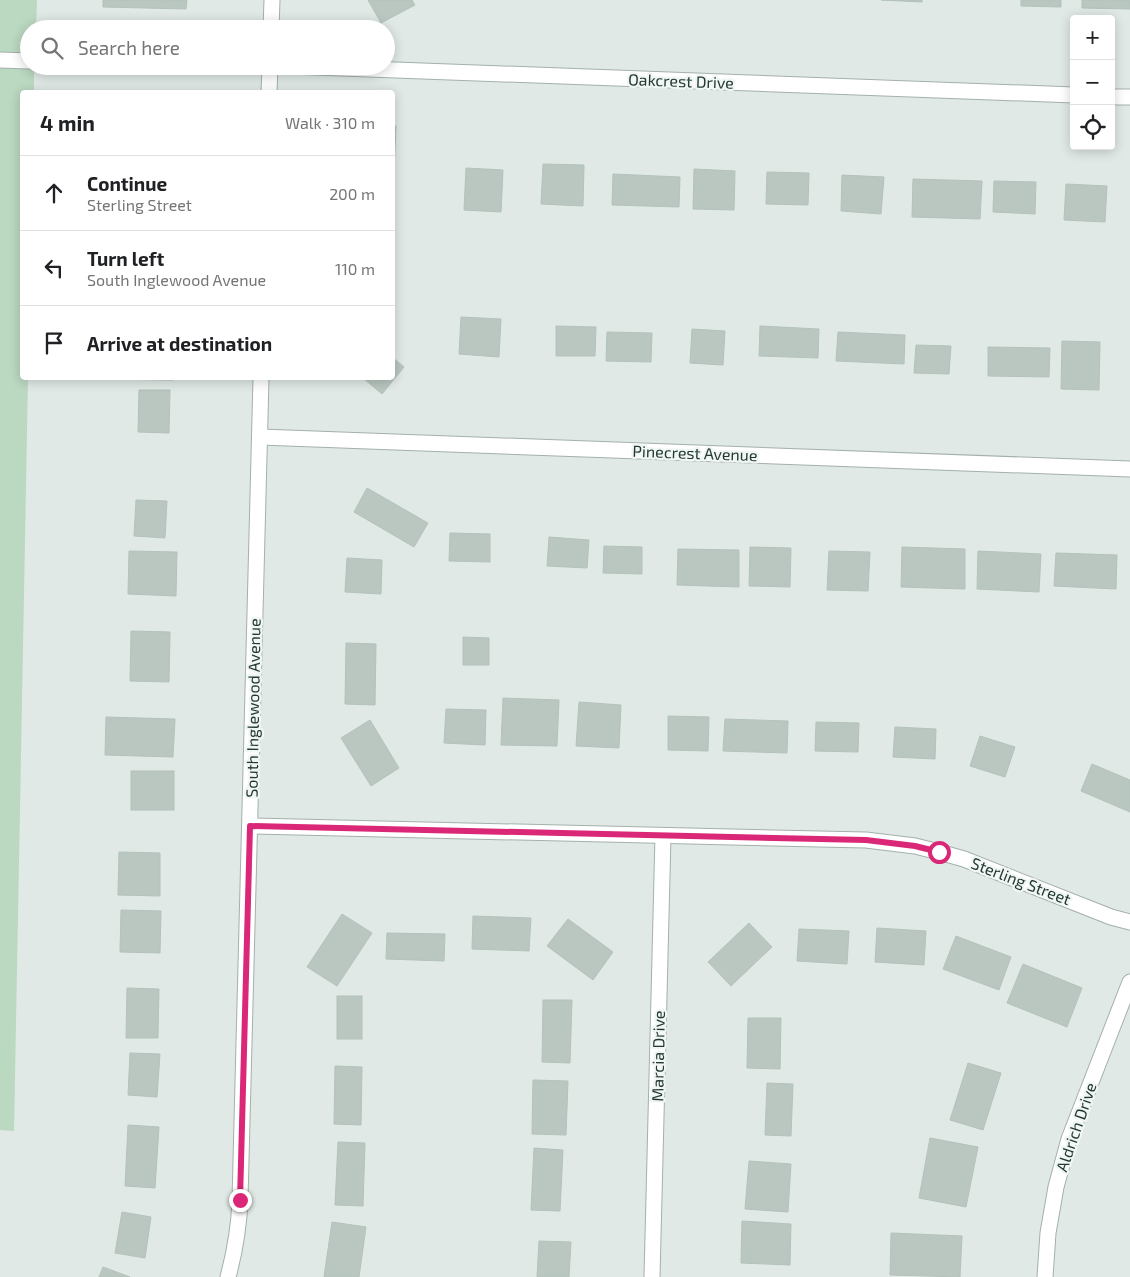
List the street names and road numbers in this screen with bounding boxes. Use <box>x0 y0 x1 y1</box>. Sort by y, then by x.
street label: Oakcrest Drive <box>628 69 734 92</box>
street label: Pinecrest Avenue <box>632 441 758 464</box>
street label: South Inglewood Avenue <box>241 618 264 798</box>
street label: Sterling Street <box>969 853 1074 908</box>
street label: Marcia Drive <box>647 1010 668 1102</box>
street label: Aldrich Drive <box>1051 1080 1100 1174</box>

